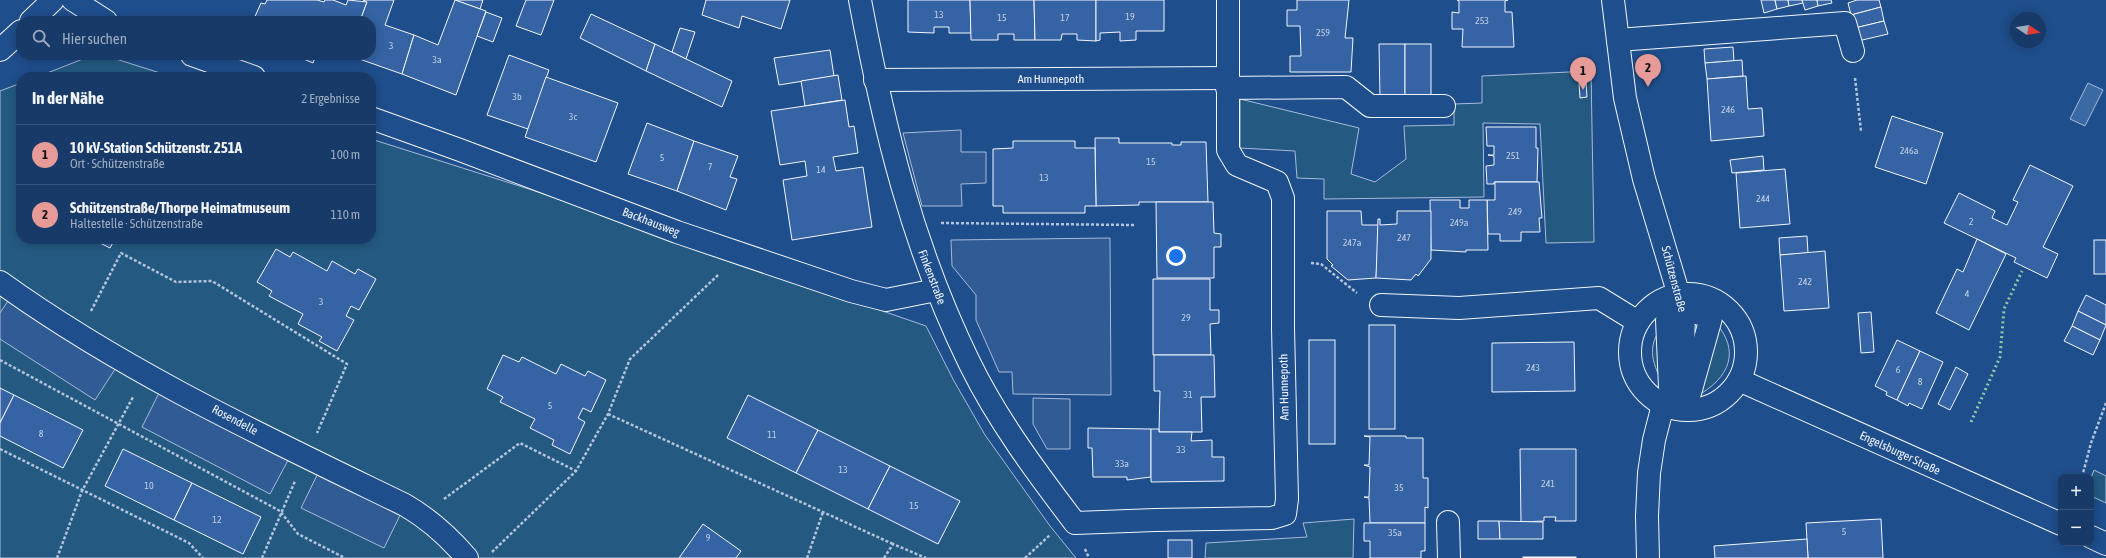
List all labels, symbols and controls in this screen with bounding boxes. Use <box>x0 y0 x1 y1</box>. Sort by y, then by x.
house number: 13 <box>934 9 944 20</box>
house number: 19 <box>1125 11 1135 22</box>
house number: 15 <box>997 12 1007 23</box>
house number: 17 <box>1060 12 1070 23</box>
north arrow <box>2010 12 2046 48</box>
house number: 253 <box>1475 15 1489 26</box>
search box <box>16 16 376 60</box>
icon: search <box>30 27 52 49</box>
house number: 259 <box>1316 27 1330 38</box>
text: Hier suchen <box>62 30 127 47</box>
house number: 3 <box>389 40 394 51</box>
house number: 3a <box>432 54 442 65</box>
pin: 2 <box>1635 54 1661 87</box>
pin: 1 <box>1570 57 1596 90</box>
street label: Am Hunnepoth <box>1018 72 1084 86</box>
text: In der Nähe <box>32 88 104 108</box>
text: 2 Ergebnisse <box>301 91 360 106</box>
house number: 3b <box>512 91 522 102</box>
house number: 246 <box>1721 104 1735 115</box>
house number: 3c <box>569 111 577 122</box>
text: 10 kV-Station Schützenstr. 251A <box>70 139 242 156</box>
house number: 246a <box>1900 145 1919 156</box>
text: 1 <box>42 147 48 162</box>
text: 100 m <box>331 147 360 162</box>
house number: 251 <box>1506 150 1520 161</box>
house number: 5 <box>660 152 665 163</box>
text: Ort · Schützenstraße <box>70 156 165 171</box>
house number: 15 <box>1146 156 1156 167</box>
house number: 7 <box>708 161 713 172</box>
house number: 14 <box>816 164 826 175</box>
house number: 13 <box>1039 172 1049 183</box>
house number: 244 <box>1756 193 1770 204</box>
text: Schützenstraße/Thorpe Heimatmuseum <box>70 199 290 216</box>
street label: Backhausweg <box>620 205 682 240</box>
house number: 249 <box>1508 206 1522 217</box>
text: 2 <box>42 207 48 222</box>
text: 110 m <box>331 207 360 222</box>
text: Haltestelle · Schützenstraße <box>70 216 203 231</box>
house number: 2 <box>1969 216 1974 227</box>
house number: 249a <box>1450 217 1469 228</box>
house number: 247 <box>1397 232 1411 243</box>
house number: 247a <box>1343 237 1362 248</box>
street label: Schützenstraße <box>1658 244 1690 314</box>
your location <box>1166 246 1186 266</box>
street label: Finkenstraße <box>915 248 949 306</box>
house number: 242 <box>1798 276 1812 287</box>
house number: 4 <box>1965 288 1970 299</box>
house number: 3 <box>319 296 324 307</box>
house number: 29 <box>1181 312 1191 323</box>
street label: Am Hunnepoth <box>1276 354 1292 420</box>
house number: 243 <box>1526 362 1540 373</box>
house number: 6 <box>1896 364 1901 375</box>
house number: 8 <box>1918 376 1923 387</box>
house number: 31 <box>1183 389 1193 400</box>
house number: 5 <box>548 400 553 411</box>
street label: Rosendelle <box>210 402 260 438</box>
house number: 8 <box>39 428 44 439</box>
street label: Engelsburger Straße <box>1857 428 1943 478</box>
house number: 11 <box>767 429 777 440</box>
house number: 33 <box>1176 444 1186 455</box>
house number: 33a <box>1115 458 1129 469</box>
house number: 13 <box>838 464 848 475</box>
map controls <box>2058 474 2094 546</box>
button: + <box>2058 474 2094 510</box>
house number: 241 <box>1541 478 1555 489</box>
house number: 10 <box>144 480 154 491</box>
house number: 35 <box>1394 482 1404 493</box>
house number: 15 <box>909 500 919 511</box>
button: − <box>2058 510 2094 546</box>
house number: 12 <box>212 514 222 525</box>
house number: 5 <box>1842 526 1847 537</box>
house number: 35a <box>1388 527 1402 538</box>
house number: 9 <box>706 532 711 543</box>

